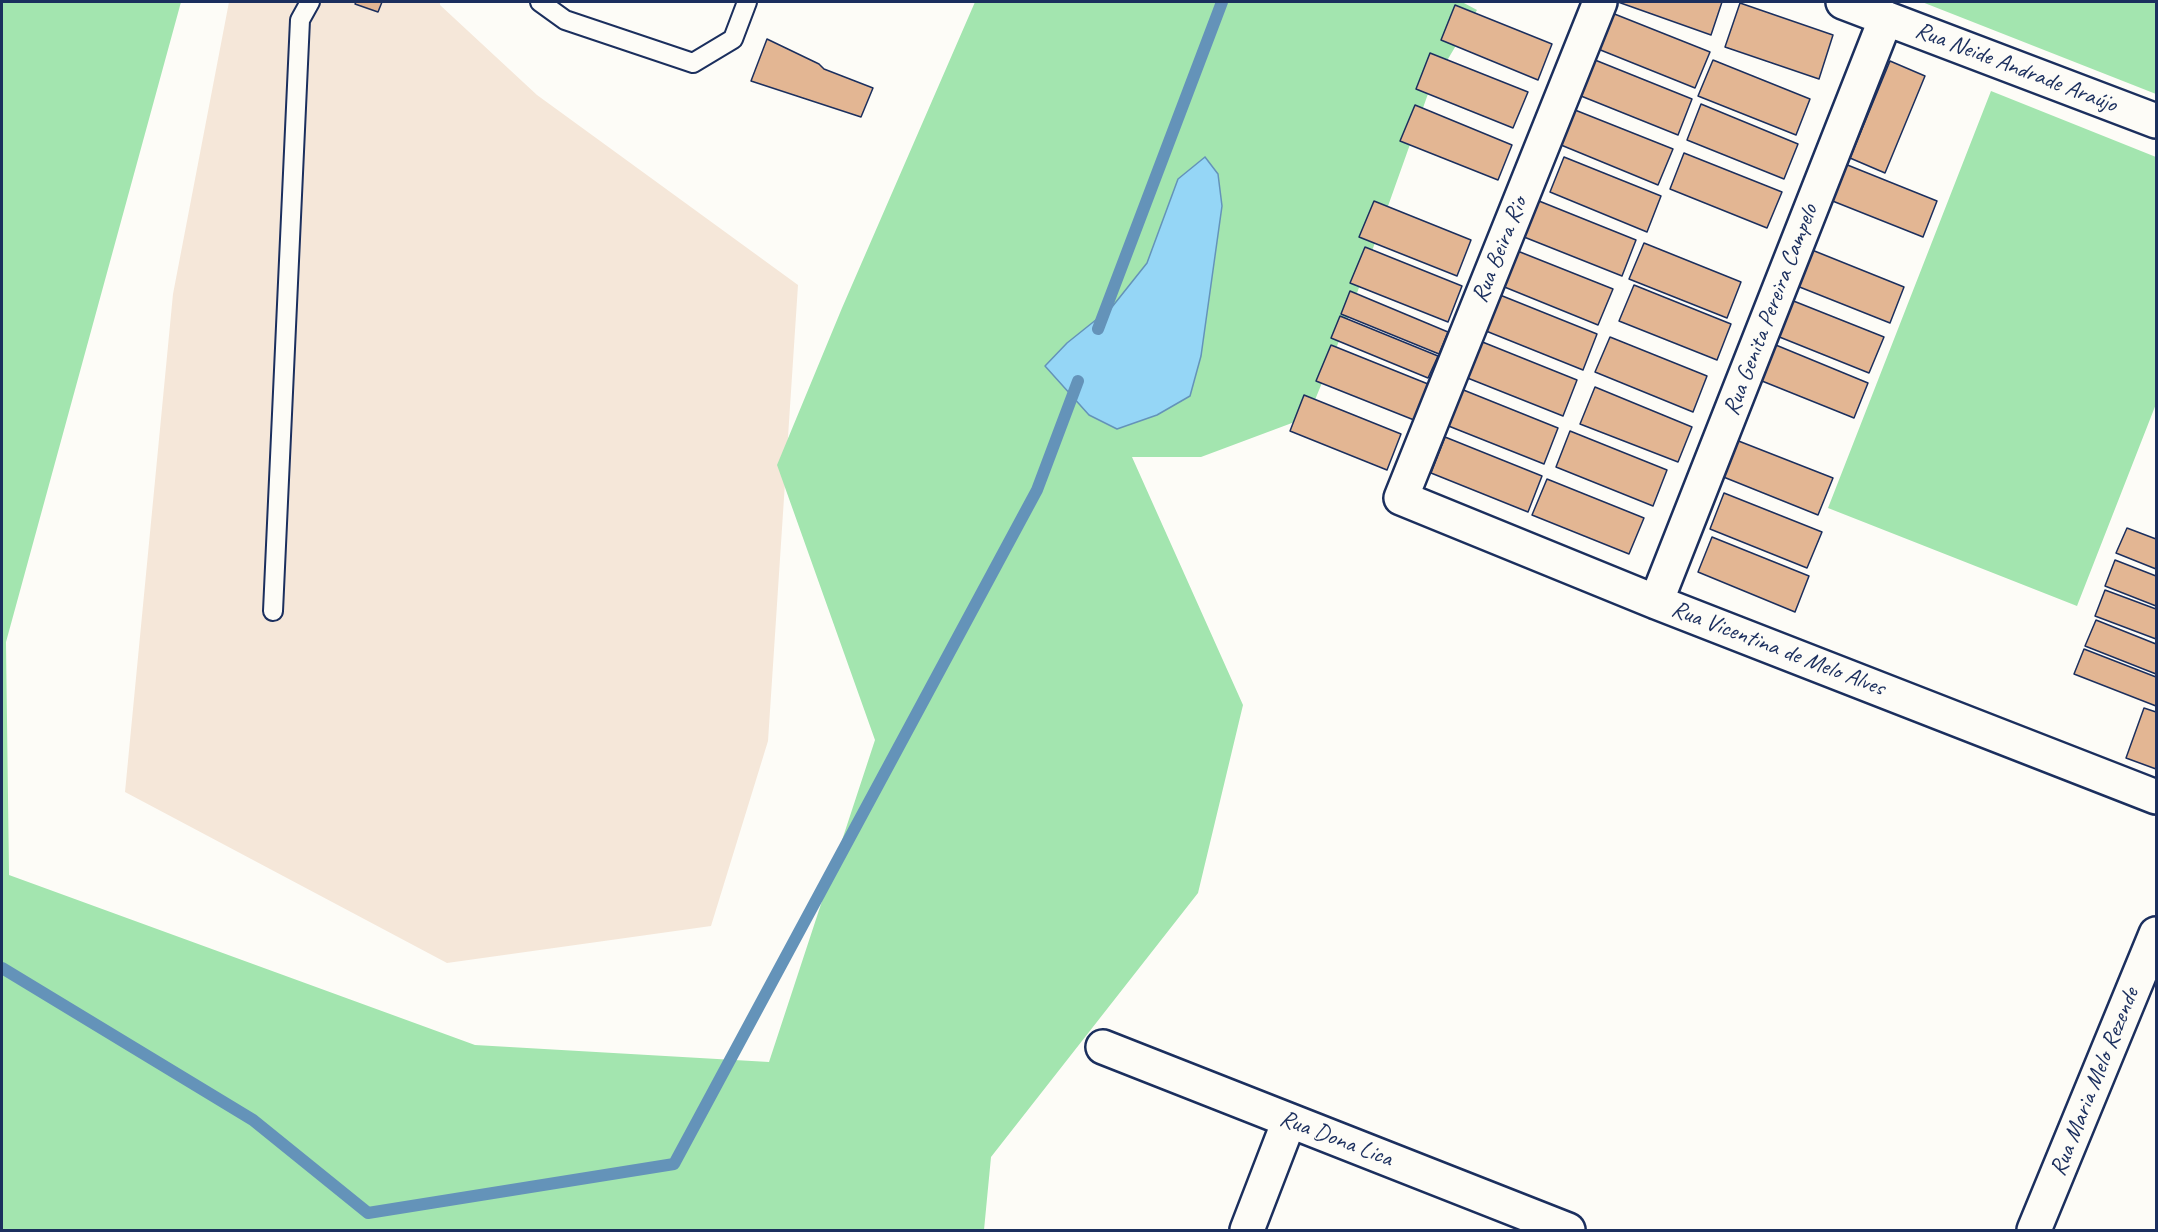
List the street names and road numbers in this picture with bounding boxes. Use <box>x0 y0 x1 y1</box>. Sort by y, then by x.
street label: Rua Neide Andrade Araújo <box>1911 16 2121 120</box>
street label: Rua Beira Rio <box>1466 193 1534 307</box>
street label: Rua Genita Pereira Campelo <box>1717 200 1825 420</box>
street label: Rua Vicentina de Melo Alves <box>1667 595 1889 703</box>
street label: Rua Maria Melo Rezende <box>2044 984 2146 1180</box>
street label: Rua Dona Lica <box>1276 1104 1396 1174</box>

